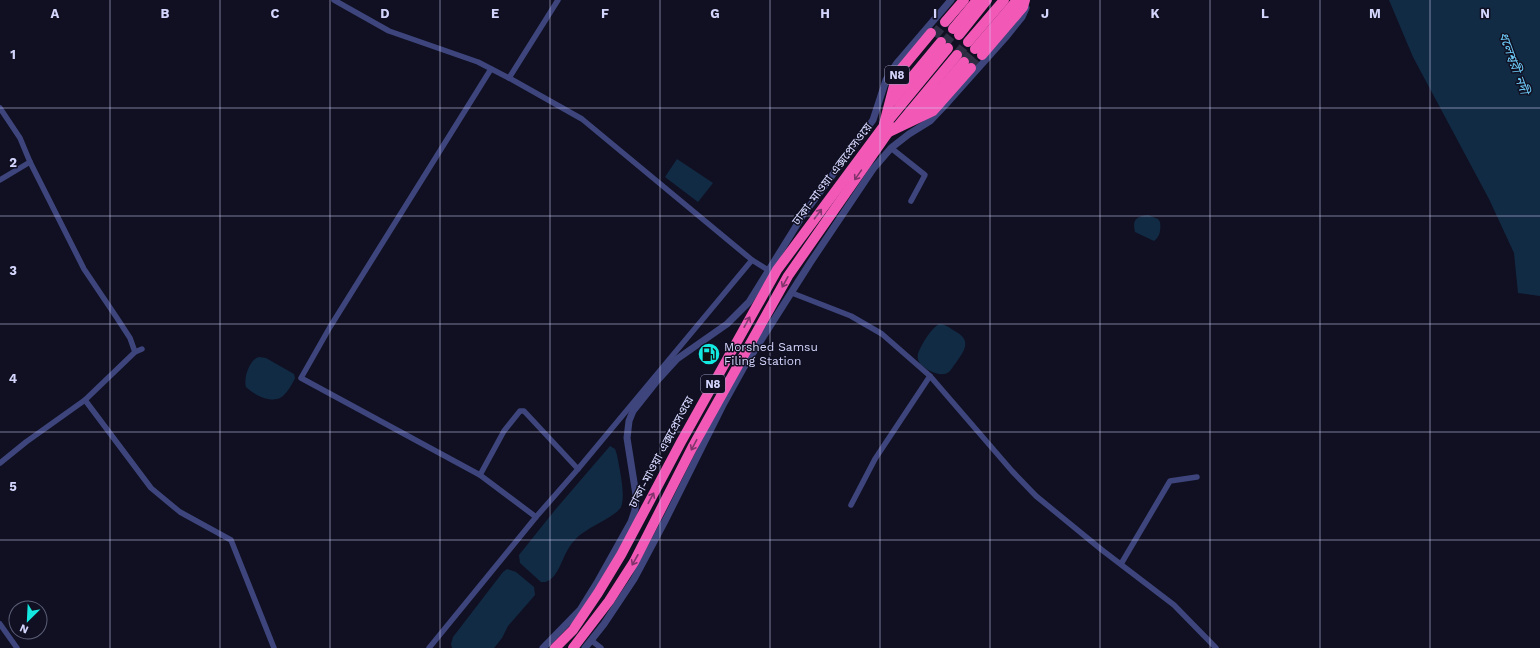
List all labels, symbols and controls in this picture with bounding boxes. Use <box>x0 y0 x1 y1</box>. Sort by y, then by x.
text: A <box>51 6 60 21</box>
text: B <box>161 6 170 21</box>
text: C <box>271 6 280 21</box>
text: D <box>380 6 390 21</box>
text: E <box>491 6 499 21</box>
text: F <box>601 6 609 21</box>
text: G <box>710 6 720 21</box>
text: H <box>820 6 830 21</box>
text: I <box>933 6 937 21</box>
text: J <box>1041 6 1049 21</box>
text: K <box>1150 6 1160 21</box>
text: L <box>1261 6 1269 21</box>
text: M <box>1369 6 1381 21</box>
text: N <box>1480 6 1490 21</box>
water label: ধলেশ্বরী নদী <box>1496 30 1533 98</box>
text: 1 <box>10 47 16 62</box>
road number: N8 <box>885 66 909 84</box>
street label: ঢাকা-মাওয়া এক্সপ্রেসওয়ে <box>788 120 875 229</box>
text: 2 <box>9 155 17 170</box>
one-way arrow <box>854 169 862 180</box>
one-way arrow <box>814 208 823 219</box>
text: 3 <box>9 263 17 278</box>
one-way arrow <box>780 276 788 288</box>
one-way arrow <box>743 316 751 328</box>
place label: Morshed Samsu Filing Station <box>724 340 818 368</box>
fuel station icon: Morshed Samsu Filing Station <box>696 341 722 367</box>
text: 4 <box>9 371 18 386</box>
road number: N8 <box>701 375 725 393</box>
street label: ঢাকা-মাওয়া এক্সপ্রেসওয়ে <box>625 393 697 511</box>
one-way arrow <box>690 439 698 451</box>
text: 5 <box>9 479 17 494</box>
one-way arrow <box>648 492 656 504</box>
one-way arrow <box>630 554 638 566</box>
north arrow <box>8 600 48 640</box>
text: N <box>18 621 31 636</box>

